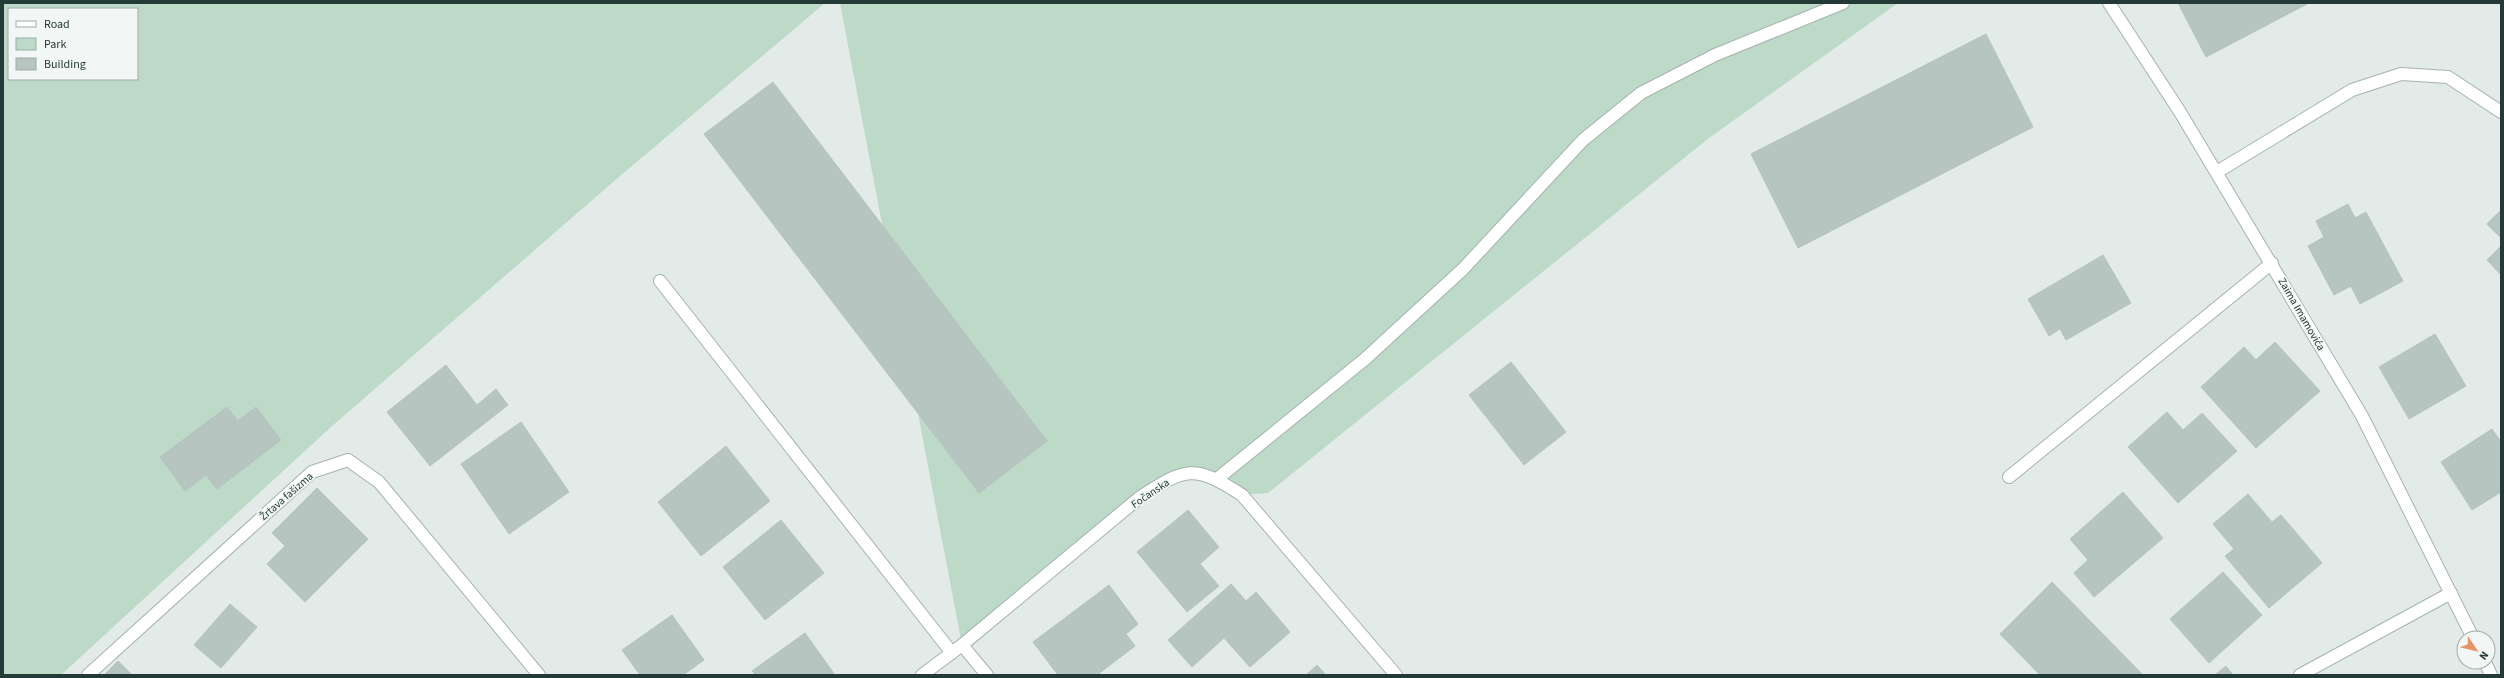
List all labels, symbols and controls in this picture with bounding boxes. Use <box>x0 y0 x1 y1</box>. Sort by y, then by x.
legend <box>8 8 138 80</box>
text: Road <box>44 16 70 33</box>
text: Park <box>44 36 66 53</box>
text: Building <box>44 56 86 73</box>
street label: Zaima Imamovića <box>2275 275 2329 353</box>
street label: Žrtava fašizma <box>256 469 316 524</box>
street label: Fočanska <box>1128 475 1172 512</box>
north arrow <box>2456 630 2496 670</box>
text: N <box>2476 648 2492 663</box>

